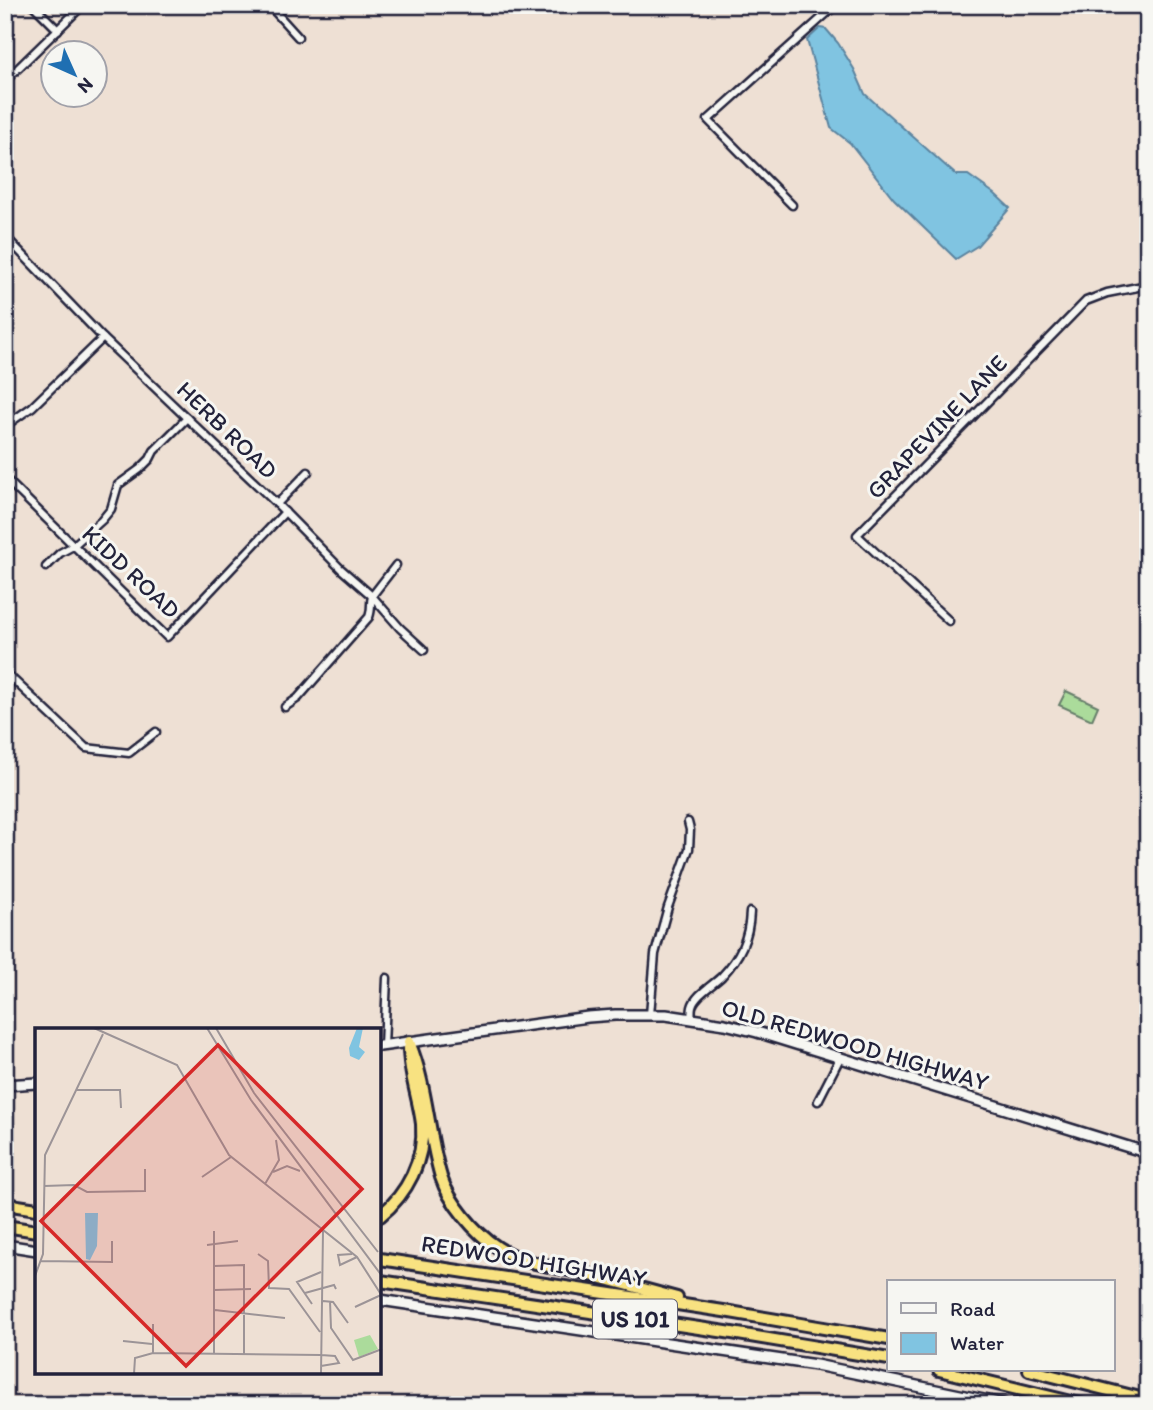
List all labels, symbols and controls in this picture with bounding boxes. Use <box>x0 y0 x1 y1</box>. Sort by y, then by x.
north arrow <box>38 38 108 108</box>
text: N <box>73 73 98 98</box>
street label: GRAPEVINE LANE <box>860 349 1013 505</box>
street label: HERB ROAD <box>171 375 284 485</box>
street label: KIDD ROAD <box>76 519 186 624</box>
street label: OLD REDWOOD HIGHWAY <box>718 993 992 1097</box>
inset map <box>35 1028 382 1375</box>
street label: REDWOOD HIGHWAY <box>419 1228 649 1293</box>
legend <box>887 1280 1114 1372</box>
text: Road <box>950 1296 996 1321</box>
road number: US 101 <box>593 1300 677 1338</box>
text: Water <box>950 1330 1004 1355</box>

